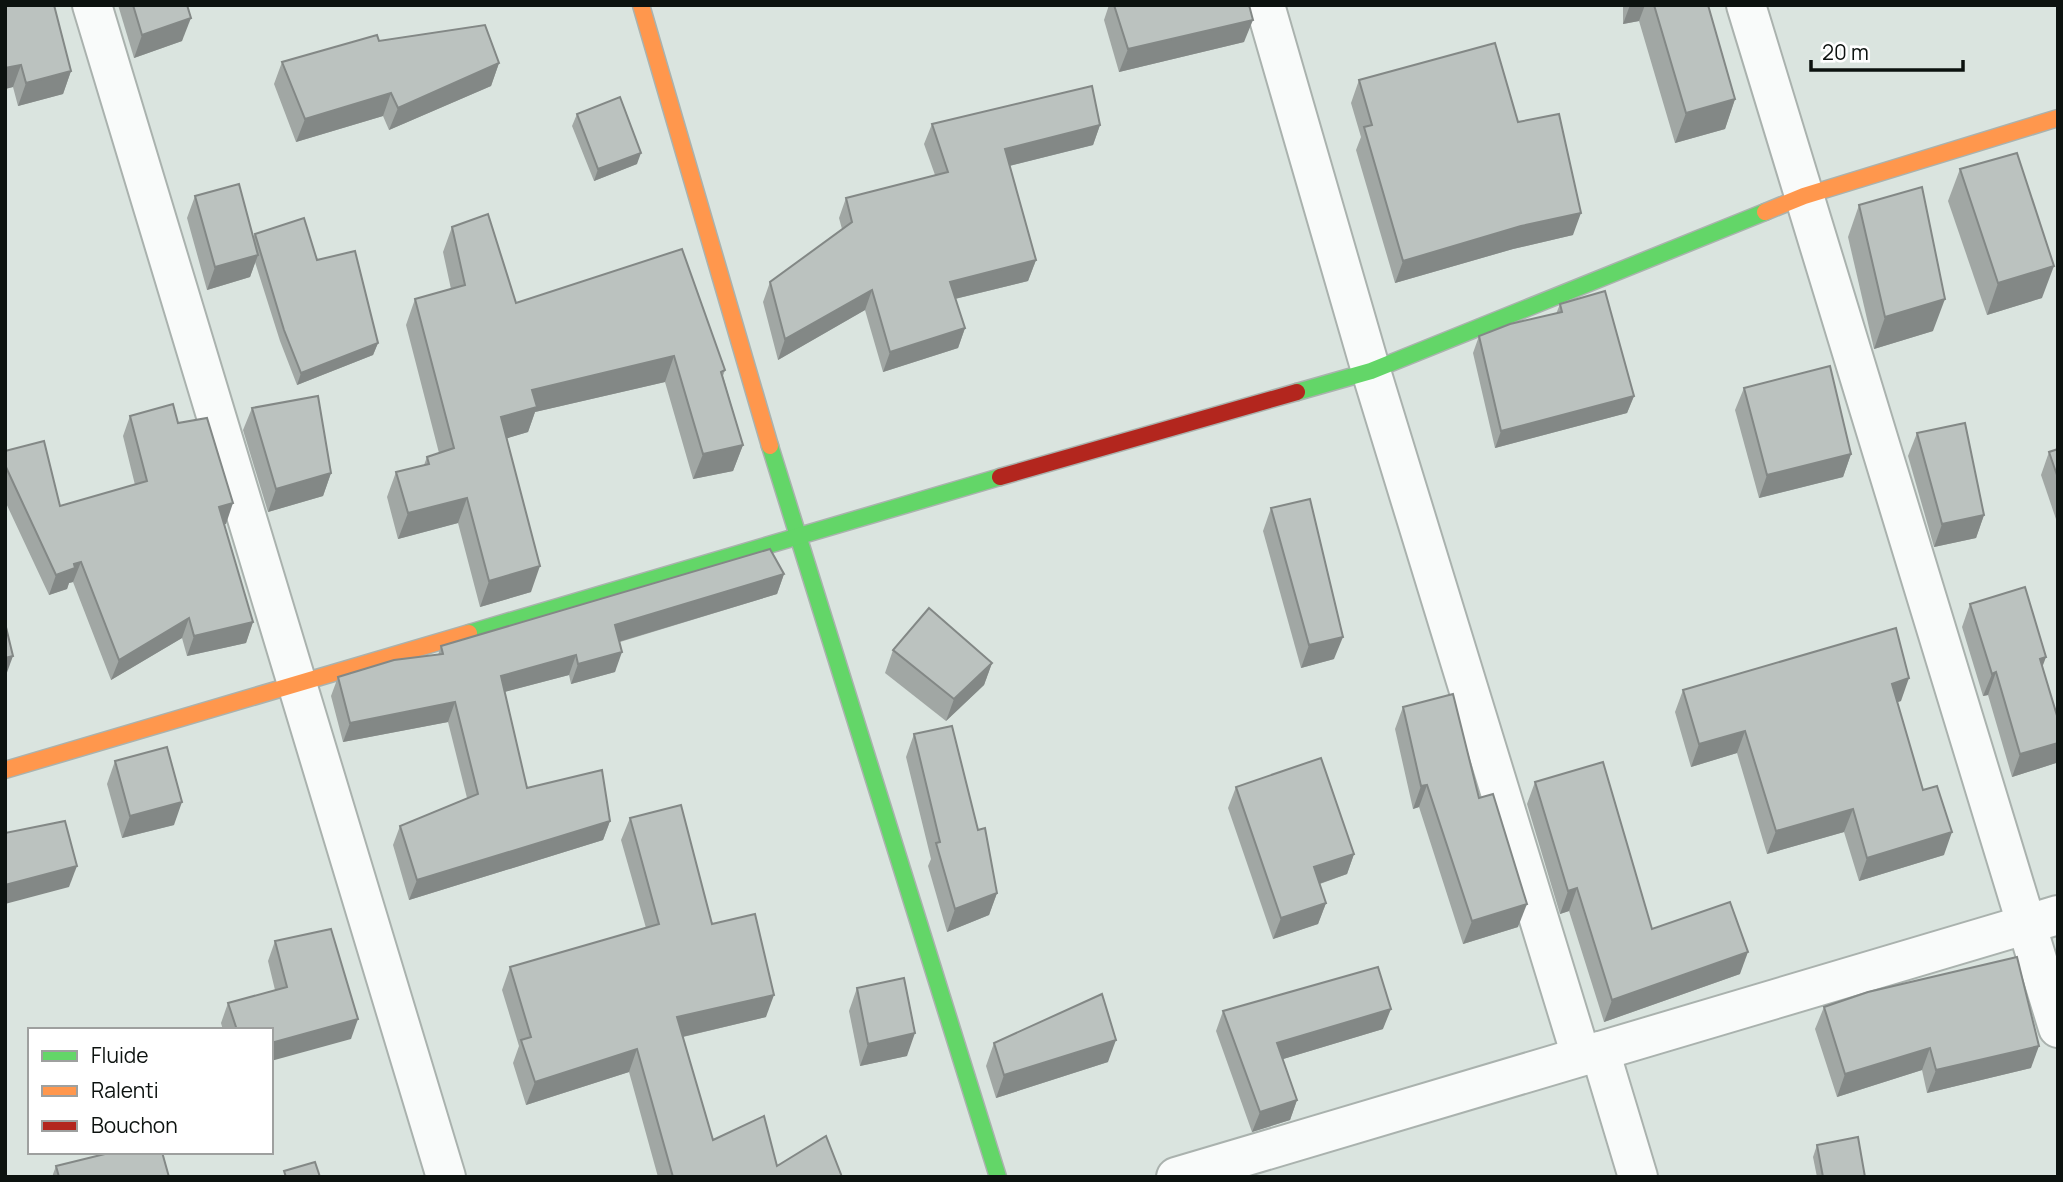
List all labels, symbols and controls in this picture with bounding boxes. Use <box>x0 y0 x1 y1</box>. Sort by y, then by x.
scale bar <box>1811 28 1963 72</box>
text: 20 m <box>1822 38 1869 66</box>
legend <box>28 1028 273 1154</box>
text: Fluide <box>91 1041 149 1069</box>
text: Ralenti <box>91 1076 159 1104</box>
text: Bouchon <box>91 1111 178 1139</box>

